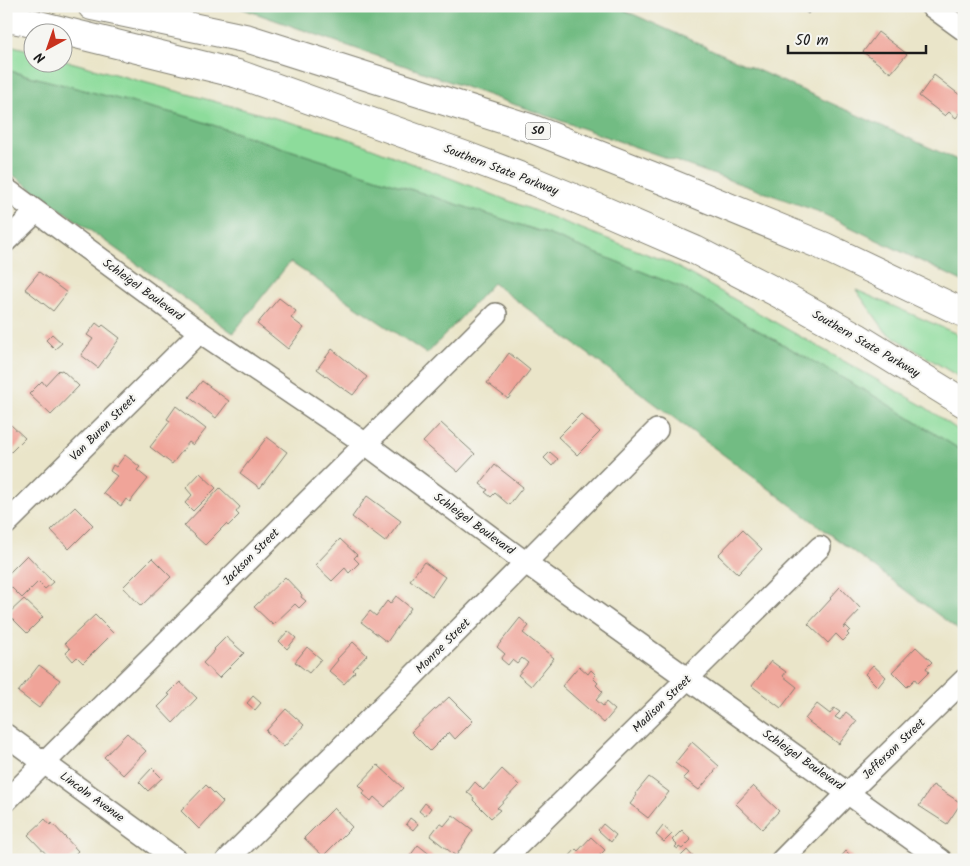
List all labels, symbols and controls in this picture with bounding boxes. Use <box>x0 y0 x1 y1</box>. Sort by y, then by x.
north arrow <box>22 22 72 72</box>
scale bar <box>788 22 925 54</box>
text: 50 m <box>795 29 829 53</box>
text: N <box>30 46 51 68</box>
road number: SO <box>526 122 550 140</box>
street label: Southern State Parkway <box>441 139 562 201</box>
street label: Schleigel Boulevard <box>99 254 188 327</box>
street label: Southern State Parkway <box>808 305 924 383</box>
street label: Van Buren Street <box>65 390 141 466</box>
street label: Schleigel Boulevard <box>430 488 519 561</box>
street label: Jackson Street <box>218 524 284 590</box>
street label: Monroe Street <box>411 614 475 678</box>
street label: Madison Street <box>628 670 696 737</box>
street label: Jefferson Street <box>858 714 930 784</box>
street label: Schleigel Boulevard <box>758 725 849 796</box>
street label: Lincoln Avenue <box>56 767 129 827</box>

